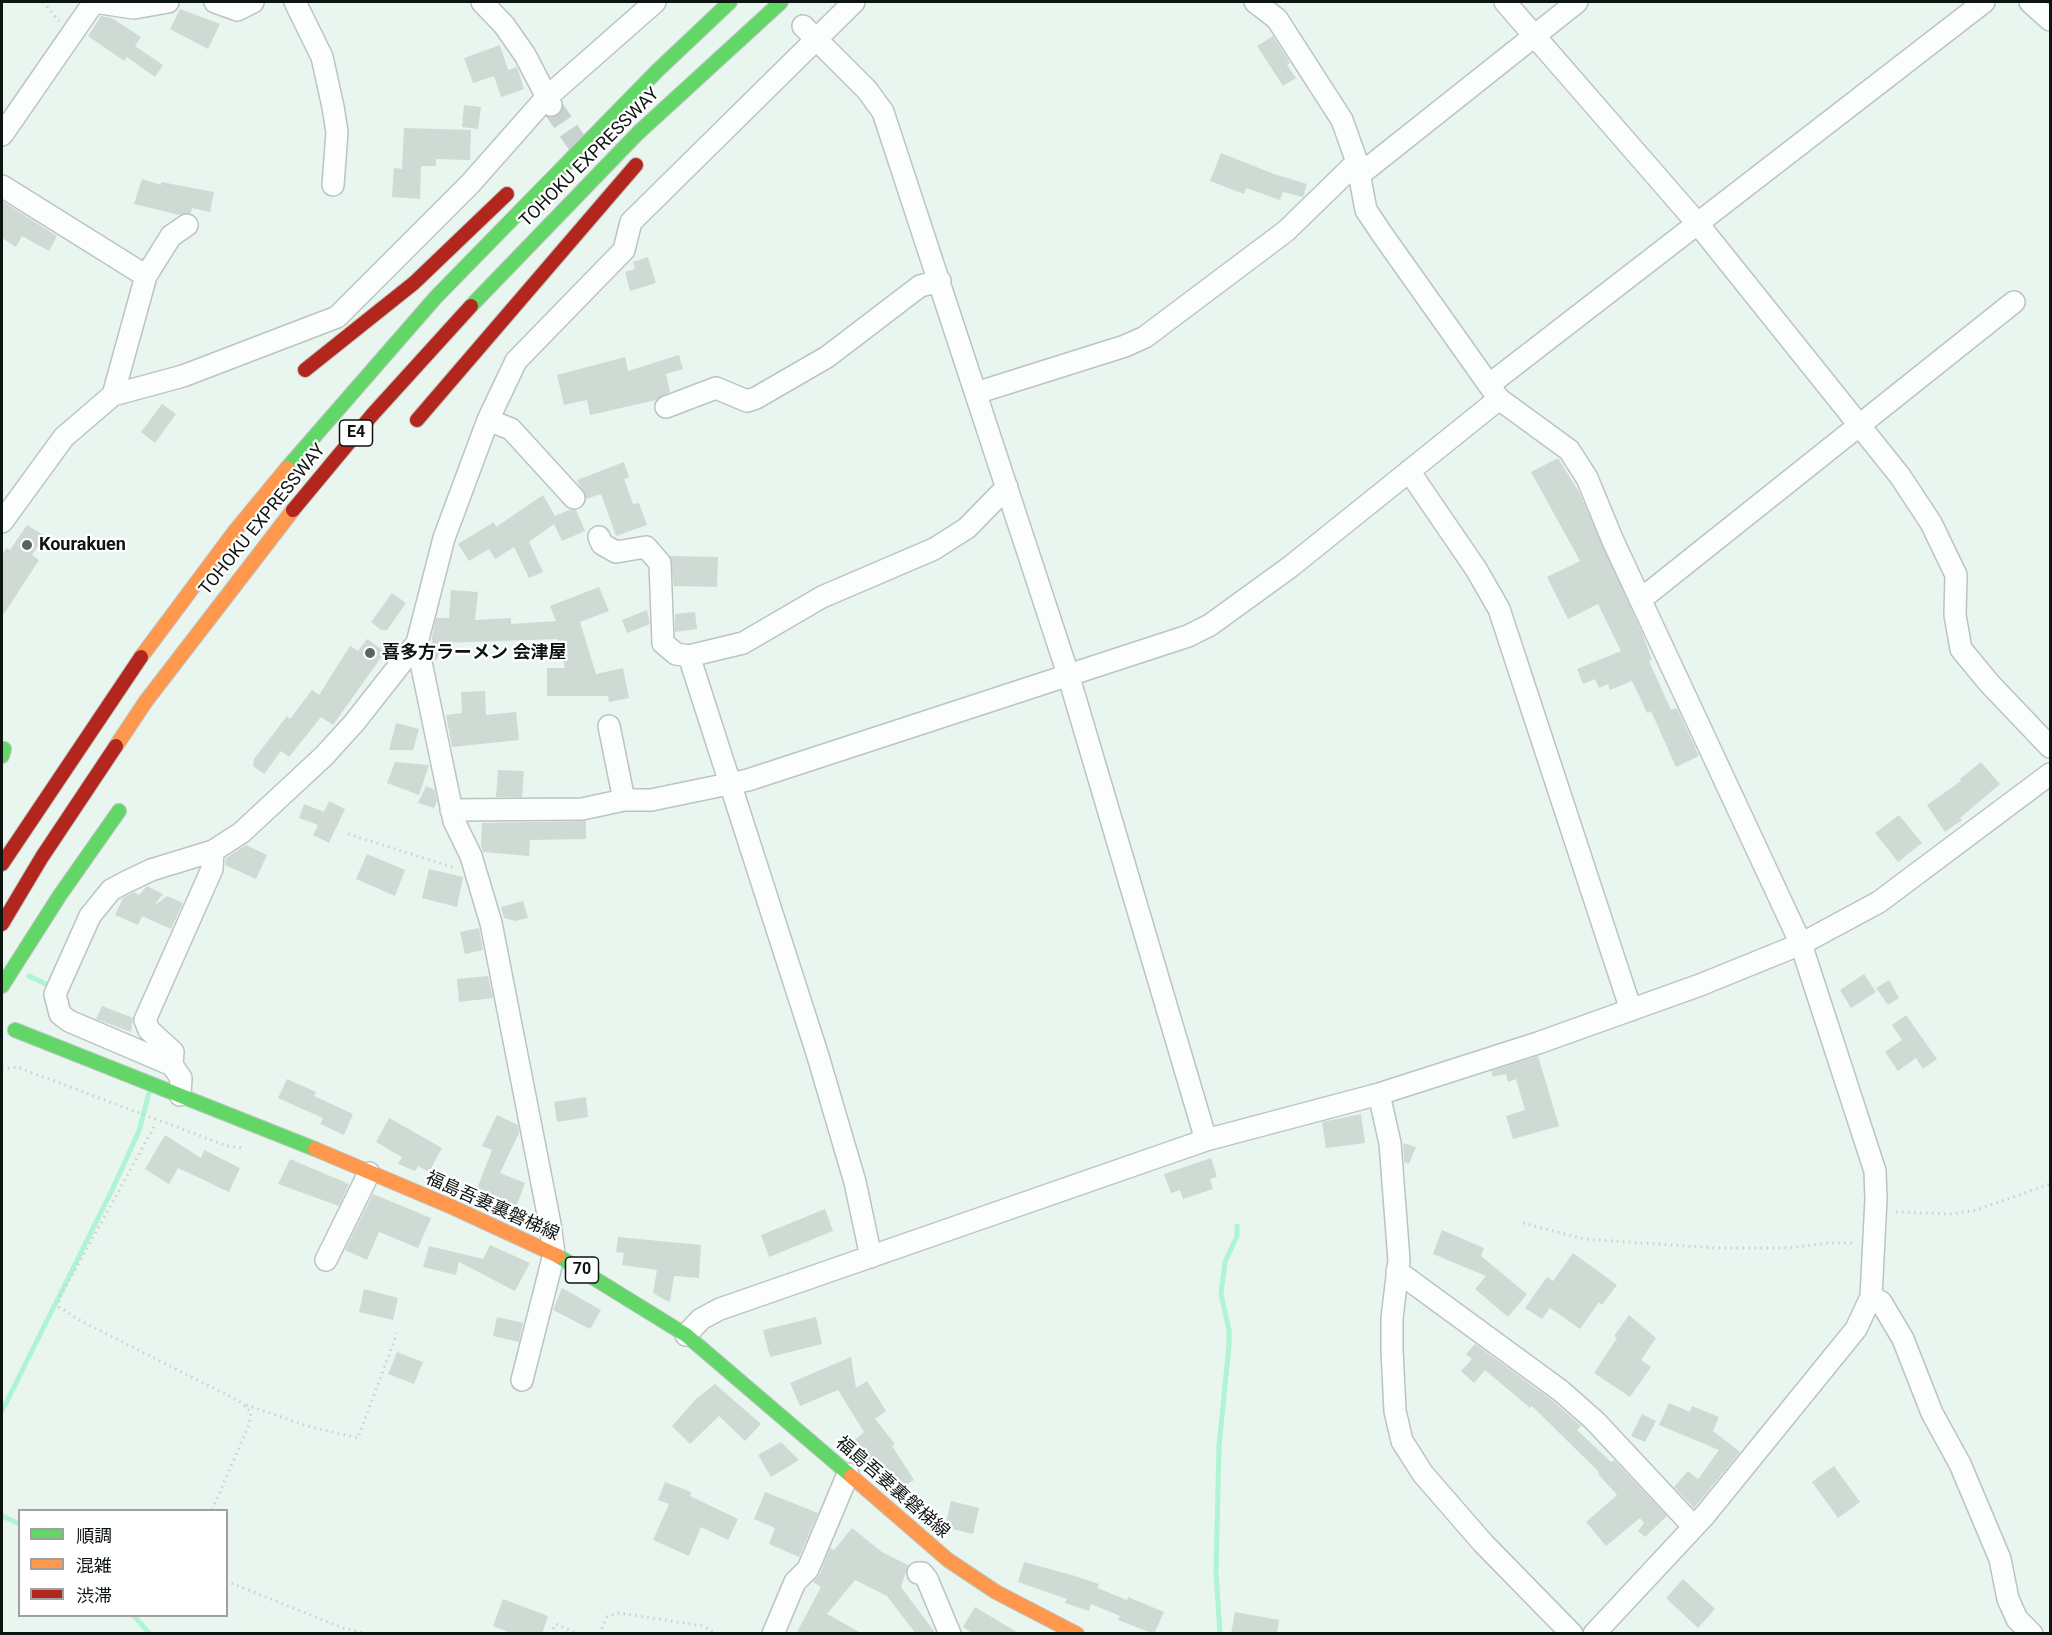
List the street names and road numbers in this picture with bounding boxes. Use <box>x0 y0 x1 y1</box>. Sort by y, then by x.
street label: TOHOKU EXPRESSWAY <box>516 84 664 232</box>
road number: E4 <box>340 420 372 446</box>
street label: TOHOKU EXPRESSWAY <box>195 440 331 600</box>
street label: 福島吾妻裏磐梯線 <box>422 1168 562 1246</box>
road number: 70 <box>566 1257 598 1283</box>
street label: 福島吾妻裏磐梯線 <box>831 1433 953 1543</box>

